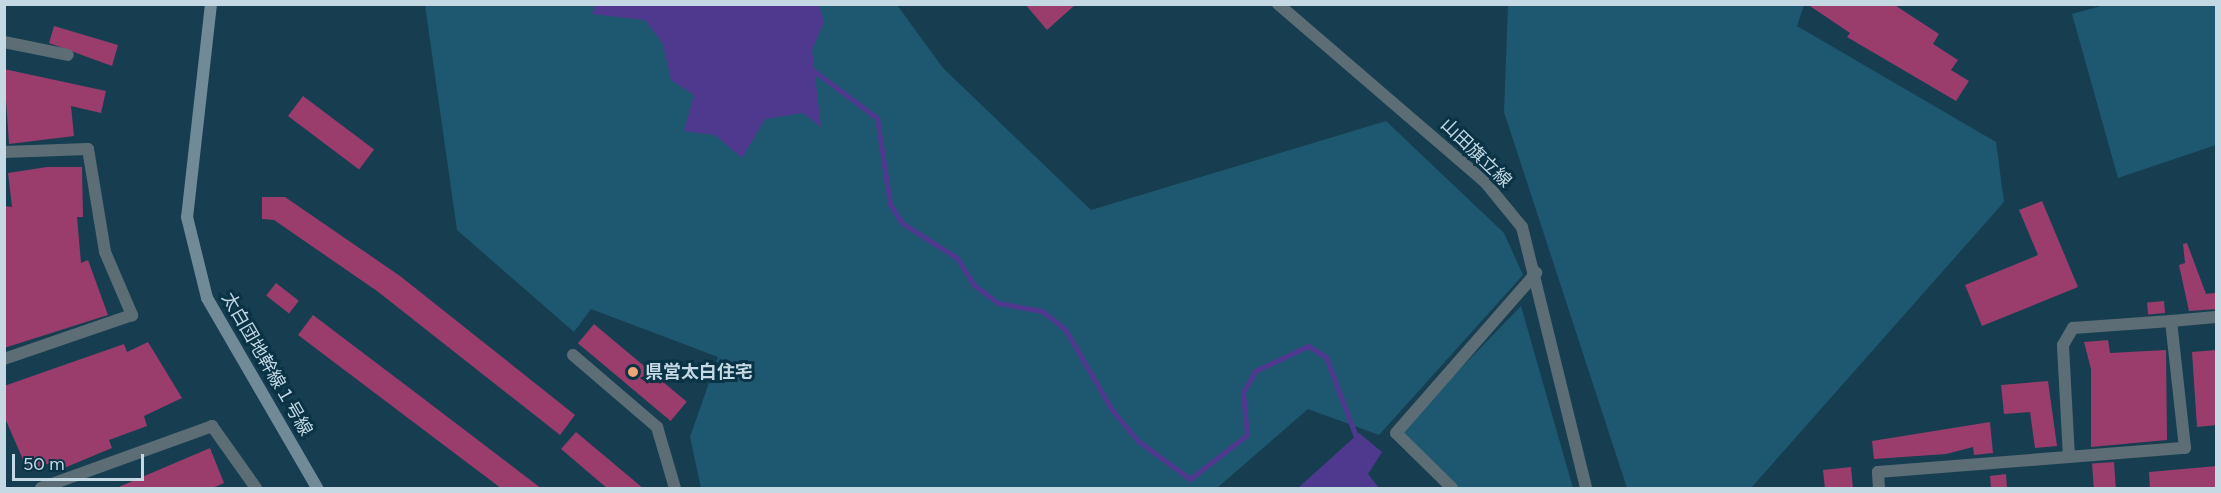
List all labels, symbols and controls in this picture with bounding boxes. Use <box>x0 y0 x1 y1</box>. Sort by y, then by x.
street label: 山田旗立線 <box>1436 114 1516 192</box>
street label: 太白団地幹線１号線 <box>217 288 317 440</box>
place label: 県営太白住宅 <box>645 361 753 383</box>
marker: 県営太白住宅 <box>626 365 640 379</box>
scale bar <box>15 442 147 480</box>
text: 50 m <box>23 453 65 475</box>

